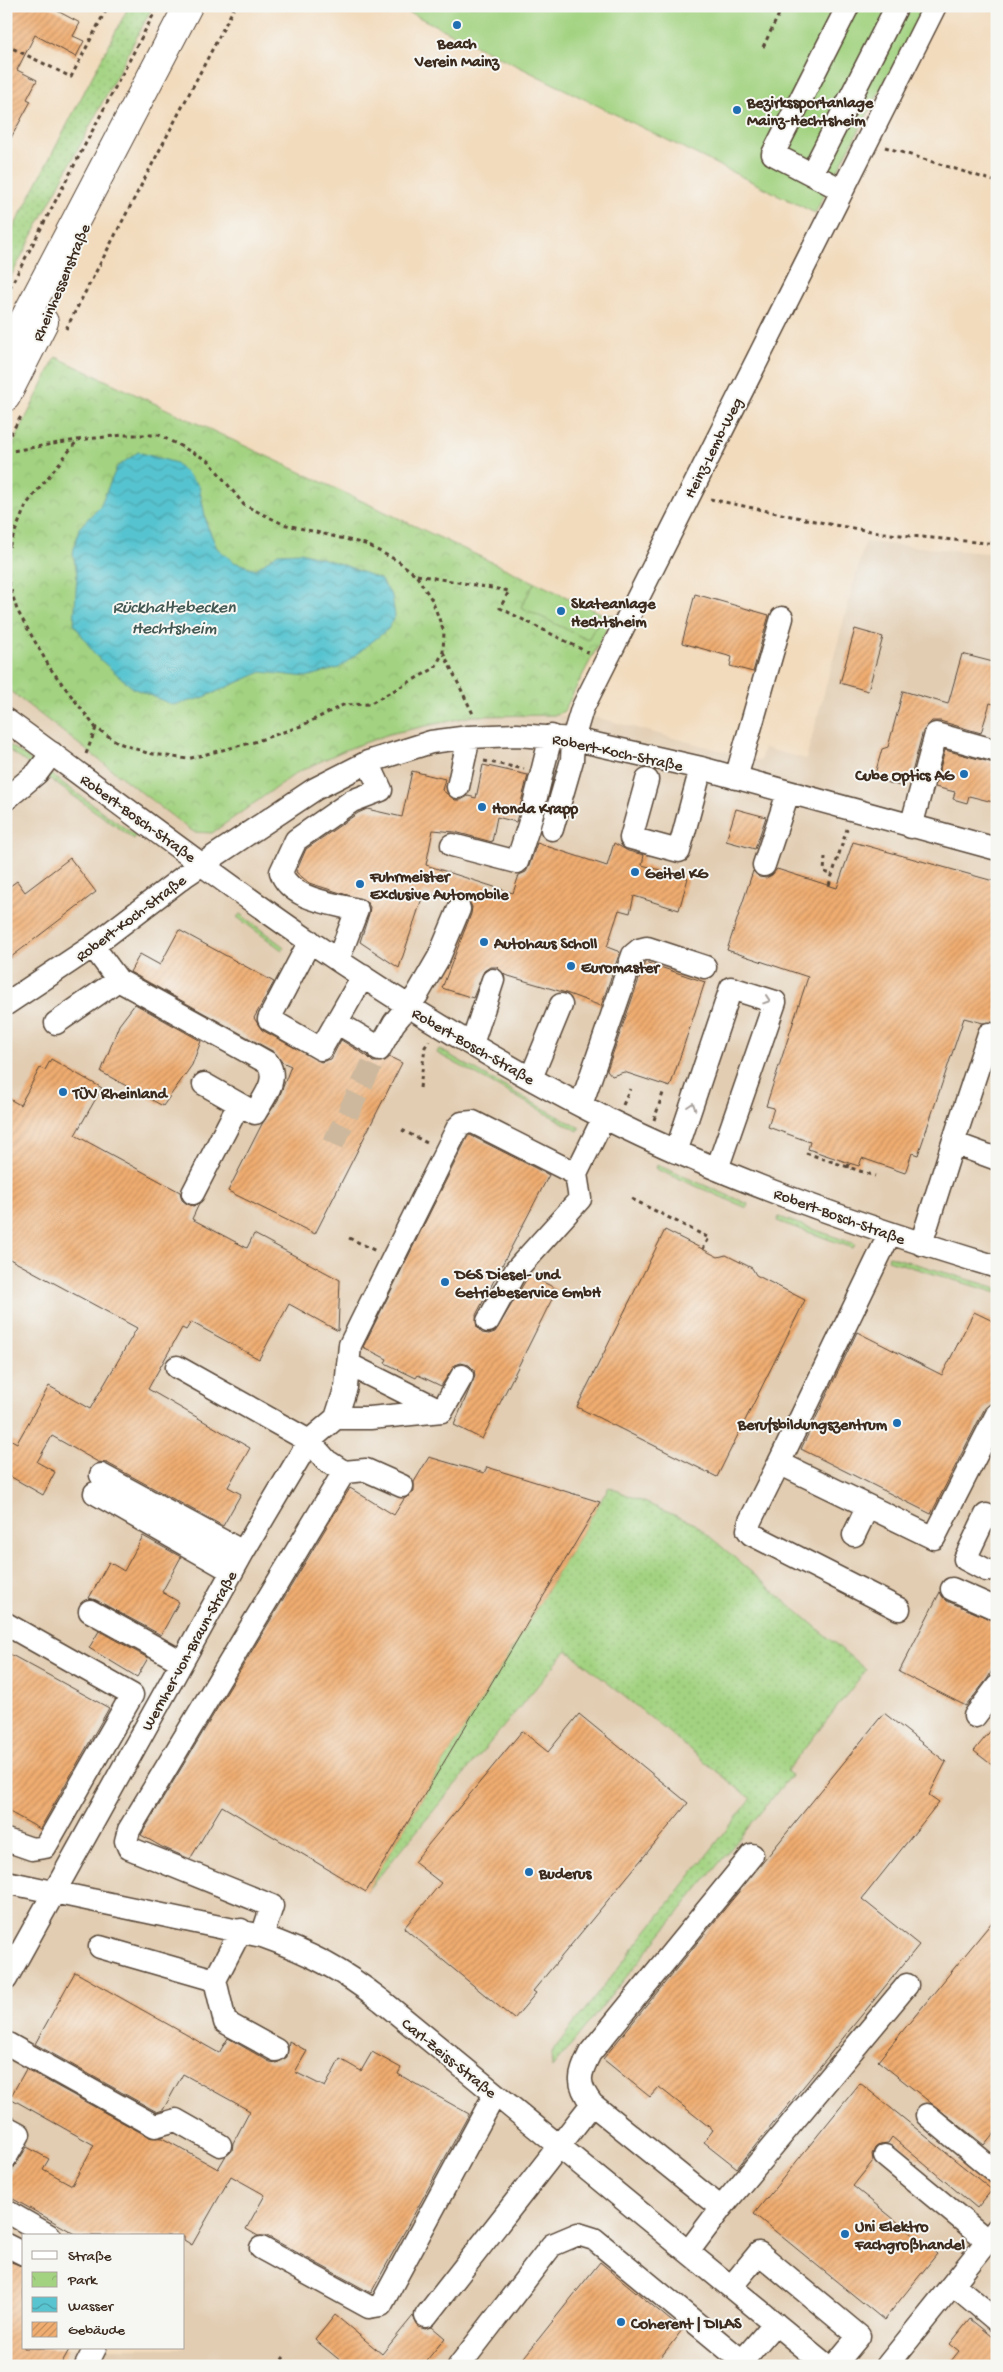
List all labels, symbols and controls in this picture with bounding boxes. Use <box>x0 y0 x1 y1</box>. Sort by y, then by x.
marker: Beach Verein Mainz <box>451 19 463 31</box>
place label: Beach Verein Mainz <box>414 36 500 73</box>
place label: Bezirkssportanlage Mainz-Hechtsheim <box>746 95 874 132</box>
marker: Bezirkssportanlage Mainz-Hechtsheim <box>731 104 743 116</box>
street label: Rheinhessenstraße <box>30 221 97 345</box>
street label: Heinz-Lemb-Weg <box>682 395 749 502</box>
place label: Skateanlage Hechtsheim <box>571 596 656 633</box>
water label: Rückhaltebecken Hechtsheim <box>112 598 236 640</box>
marker: Skateanlage Hechtsheim <box>555 605 567 617</box>
street label: Robert-Koch-Straße <box>550 731 685 778</box>
place label: Cube Optics AG <box>854 768 955 787</box>
marker: Cube Optics AG <box>958 768 970 780</box>
street label: Robert-Bosch-Straße <box>75 771 199 869</box>
marker: Honda Krapp <box>476 801 488 813</box>
place label: Honda Krapp <box>492 801 578 820</box>
marker: Geitel KG <box>629 866 641 878</box>
place label: Geitel KG <box>645 866 709 885</box>
place label: Fuhrmeister Exclusive Automobile <box>369 869 509 906</box>
street label: Robert-Koch-Straße <box>73 872 192 967</box>
marker: Fuhrmeister Exclusive Automobile <box>354 878 366 890</box>
marker: Autohaus Scholl <box>478 936 490 948</box>
place label: Autohaus Scholl <box>493 936 598 955</box>
marker: Euromaster <box>565 960 577 972</box>
place label: Euromaster <box>581 960 661 979</box>
one-way arrow <box>762 994 771 1004</box>
street label: Robert-Bosch-Straße <box>408 1005 538 1091</box>
marker: TÜV Rheinland <box>57 1086 69 1098</box>
place label: TÜV Rheinland <box>71 1086 168 1105</box>
one-way arrow <box>686 1102 696 1110</box>
street label: Robert-Bosch-Straße <box>770 1186 908 1251</box>
place label: DGS Diesel- und Getriebeservice GmbH <box>453 1267 602 1304</box>
marker: DGS Diesel- und Getriebeservice GmbH <box>439 1276 451 1288</box>
place label: Berufsbildungszentrum <box>737 1416 888 1436</box>
marker: Berufsbildungszentrum <box>891 1417 903 1429</box>
street label: Wernher-von-Braun-Straße <box>139 1568 243 1735</box>
marker: Buderus <box>523 1866 535 1878</box>
place label: Buderus <box>538 1866 592 1885</box>
street label: Carl-Zeiss-Straße <box>396 2015 500 2104</box>
place label: Uni Elektro Fachgroßhandel <box>854 2219 966 2256</box>
marker: Uni Elektro Fachgroßhandel <box>839 2228 851 2240</box>
legend <box>22 2234 185 2350</box>
text: Straße <box>68 2248 112 2266</box>
text: Park <box>67 2272 98 2290</box>
text: Wasser <box>68 2298 115 2316</box>
marker: Coherent | DILAS <box>615 2316 627 2328</box>
place label: Coherent | DILAS <box>630 2316 742 2335</box>
text: Gebäude <box>68 2322 125 2340</box>

